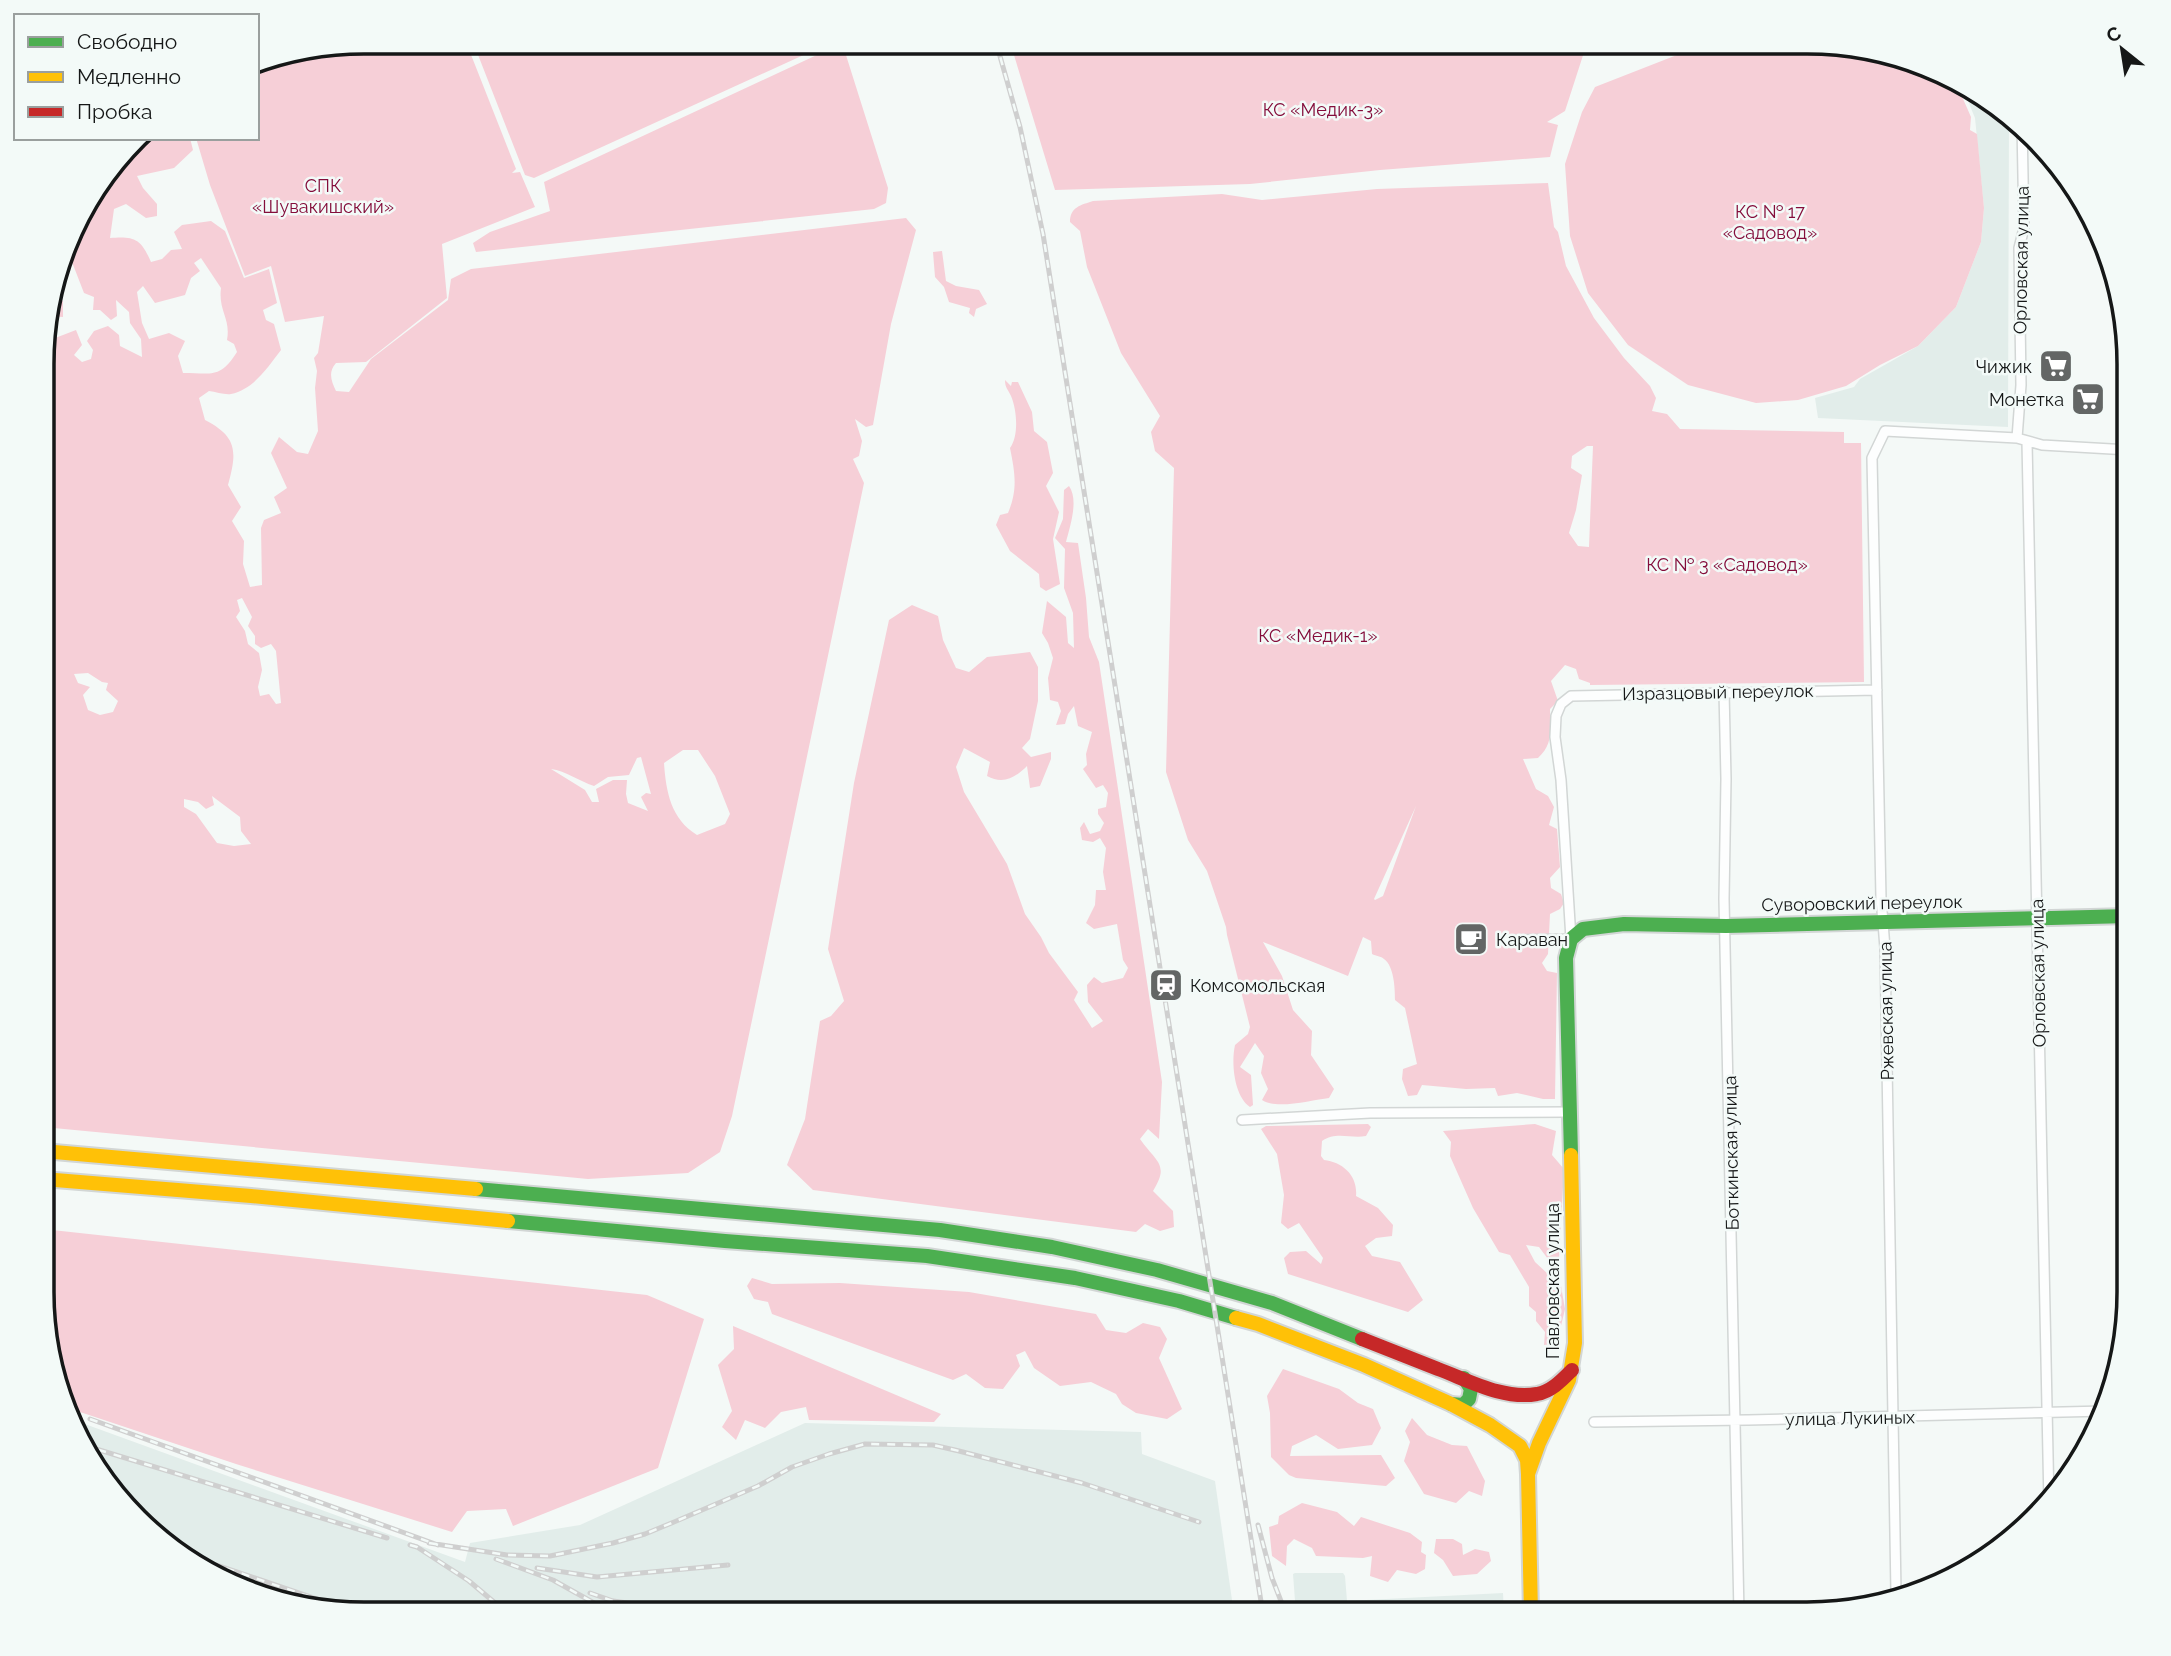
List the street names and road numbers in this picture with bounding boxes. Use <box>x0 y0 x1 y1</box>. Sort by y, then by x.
street label: Орловская улица <box>2009 186 2033 334</box>
street label: Изразцовый переулок <box>1622 680 1814 704</box>
street label: Суворовский переулок <box>1761 891 1963 915</box>
street label: Орловская улица <box>2026 899 2050 1047</box>
street label: Ржевская улица <box>1874 941 1898 1081</box>
street label: Боткинская улица <box>1719 1075 1743 1231</box>
street label: Павловская улица <box>1542 1203 1563 1359</box>
street label: улица Лукиных <box>1785 1406 1915 1430</box>

